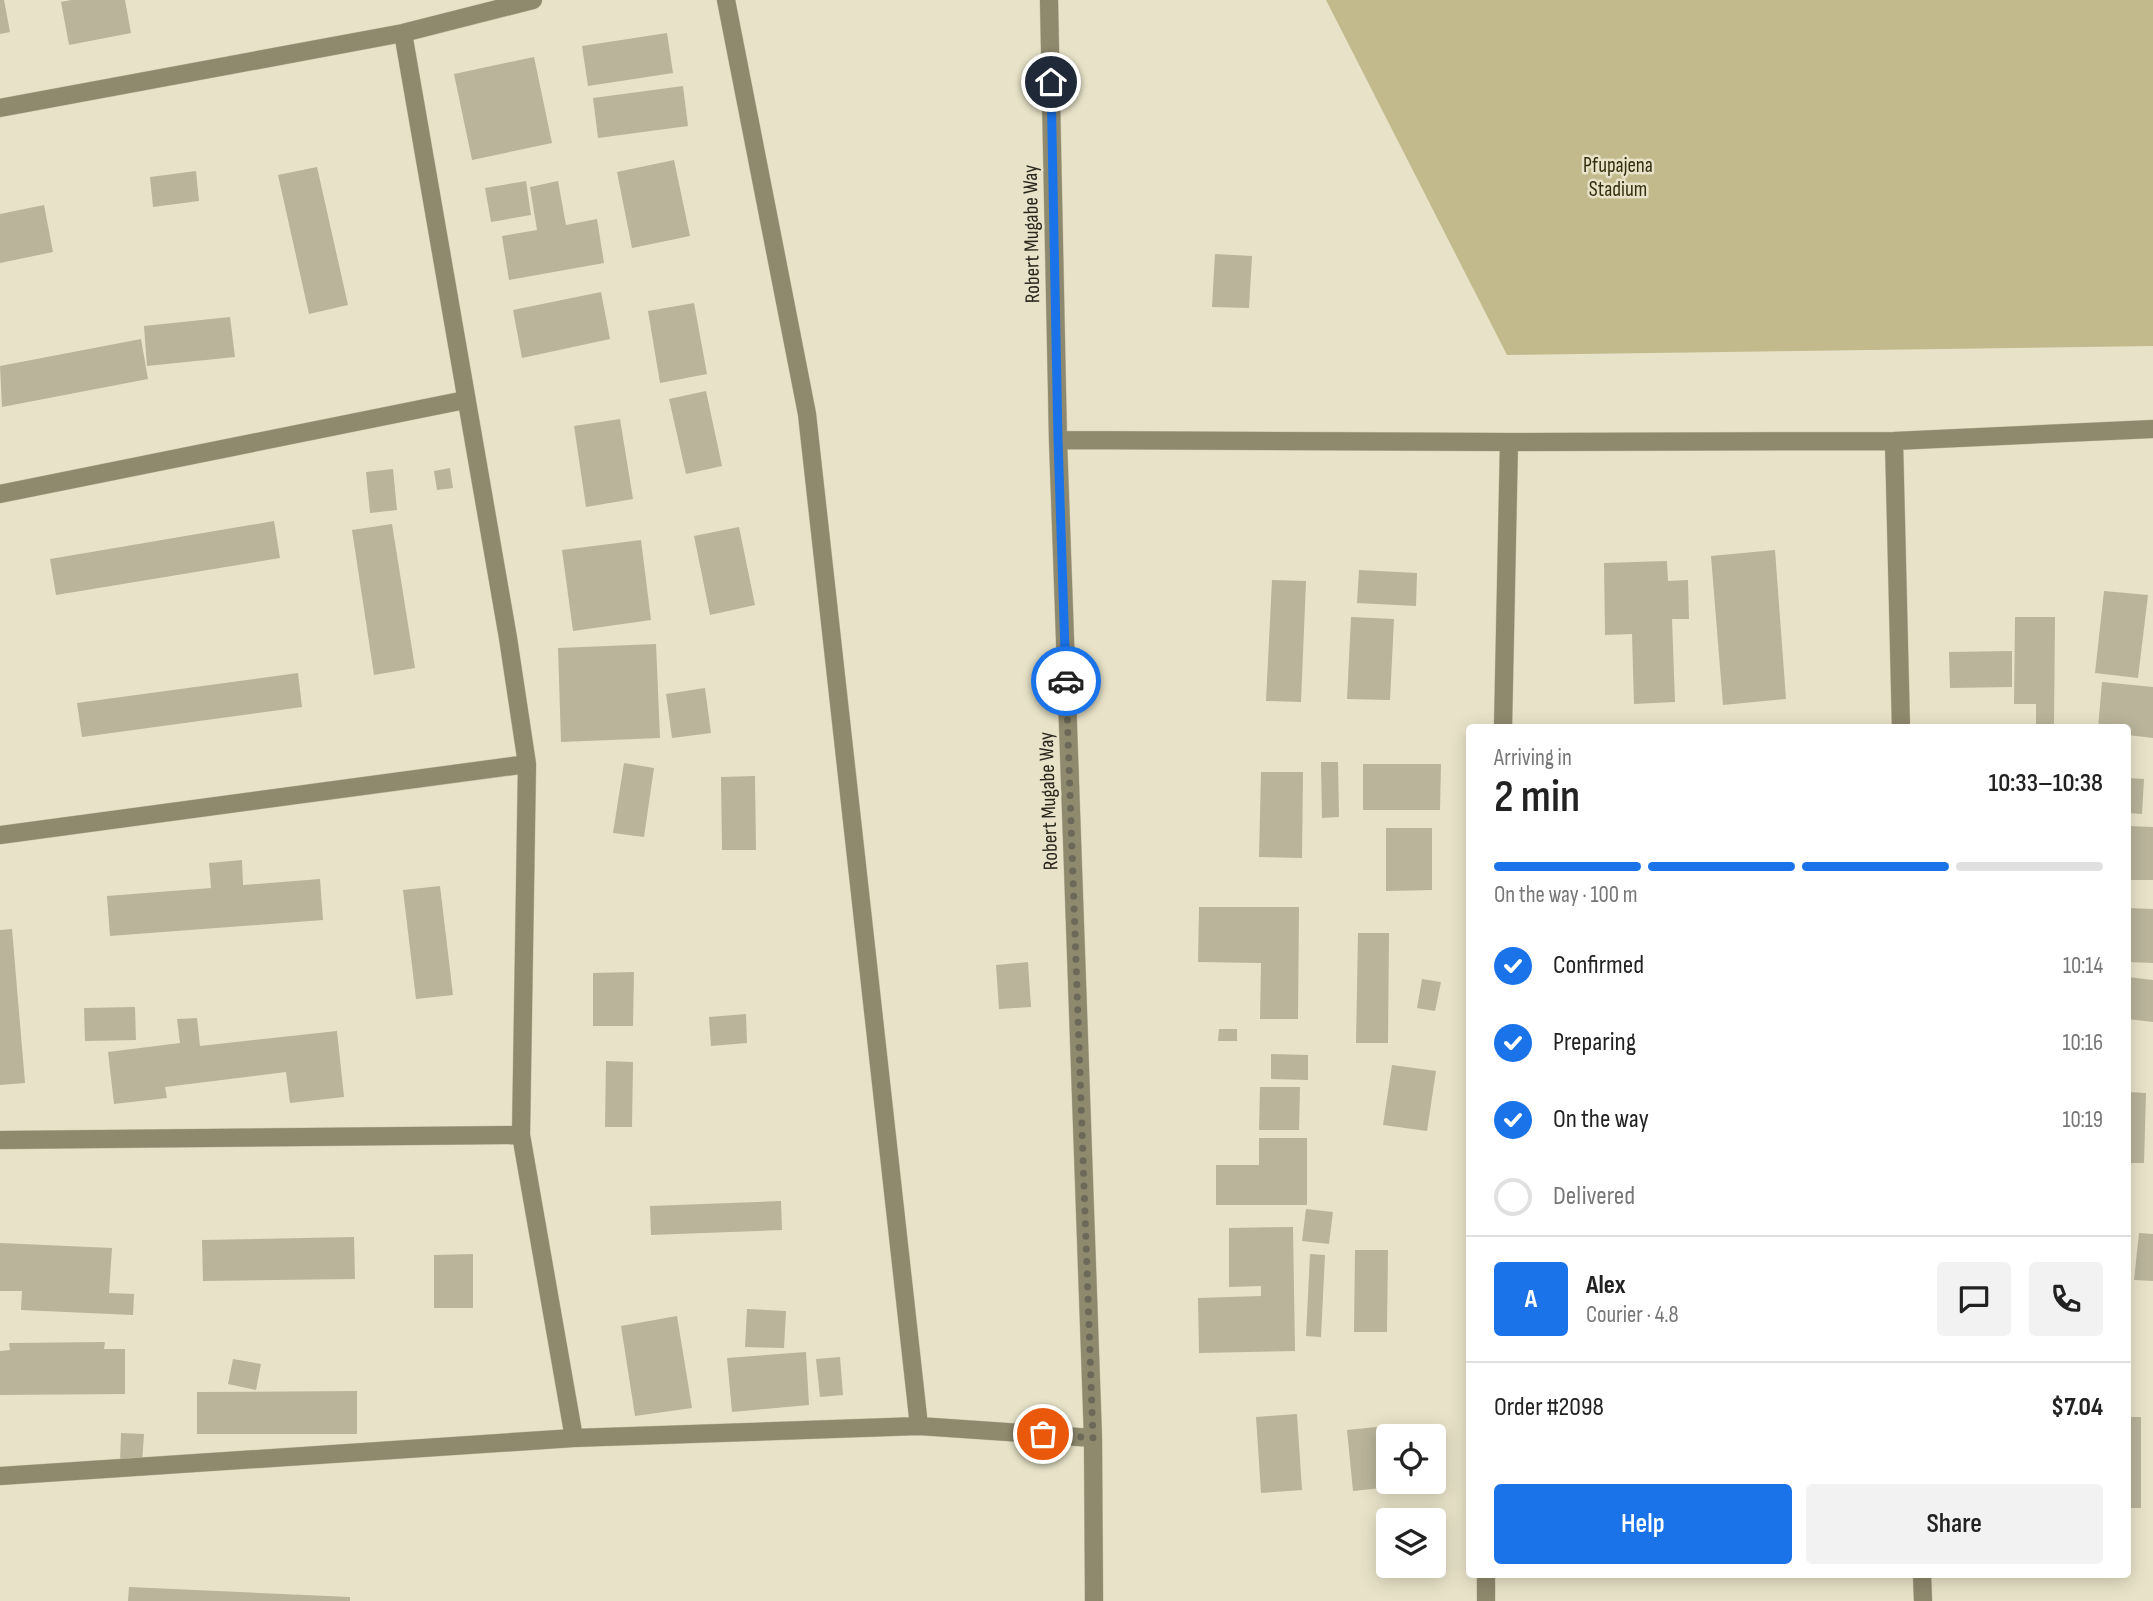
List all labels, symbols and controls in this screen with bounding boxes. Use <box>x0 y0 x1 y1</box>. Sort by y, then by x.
pin <box>1021 52 1081 112</box>
icon: home <box>1032 63 1070 101</box>
park label: Pfupajena Stadium <box>1583 153 1653 202</box>
street label: Robert Mugabe Way <box>1018 165 1045 303</box>
courier <box>1031 646 1101 716</box>
icon: car <box>1047 662 1085 700</box>
street label: Robert Mugabe Way <box>1034 731 1063 871</box>
text: Arriving in <box>1494 744 1572 772</box>
text: 10:33–10:38 <box>1988 768 2103 799</box>
text: 2 min <box>1494 770 1580 825</box>
text: On the way · 100 m <box>1494 881 1638 909</box>
icon: check <box>1494 947 1532 985</box>
text: Confirmed <box>1553 950 1644 981</box>
text: 10:14 <box>2063 952 2103 980</box>
icon: check <box>1494 1024 1532 1062</box>
text: Preparing <box>1553 1027 1636 1058</box>
text: 10:16 <box>2062 1029 2103 1057</box>
icon: check <box>1494 1101 1532 1139</box>
text: On the way <box>1553 1104 1649 1135</box>
text: 10:19 <box>2062 1106 2103 1134</box>
text: Delivered <box>1553 1181 1635 1212</box>
button: chat <box>1937 1262 2011 1336</box>
button: phone <box>2029 1262 2103 1336</box>
text: Alex <box>1586 1270 1626 1301</box>
text: A <box>1525 1284 1537 1315</box>
text: Courier · 4.8 <box>1586 1301 1679 1329</box>
text: Order #2098 <box>1494 1392 1604 1423</box>
text: $7.04 <box>2051 1392 2103 1423</box>
pin <box>1013 1404 1073 1464</box>
icon: bag <box>1024 1415 1062 1453</box>
map controls <box>1376 1424 1446 1578</box>
button: locate <box>1376 1424 1446 1494</box>
button: Help <box>1494 1484 1792 1564</box>
button: Share <box>1806 1484 2103 1564</box>
button: layers <box>1376 1508 1446 1578</box>

